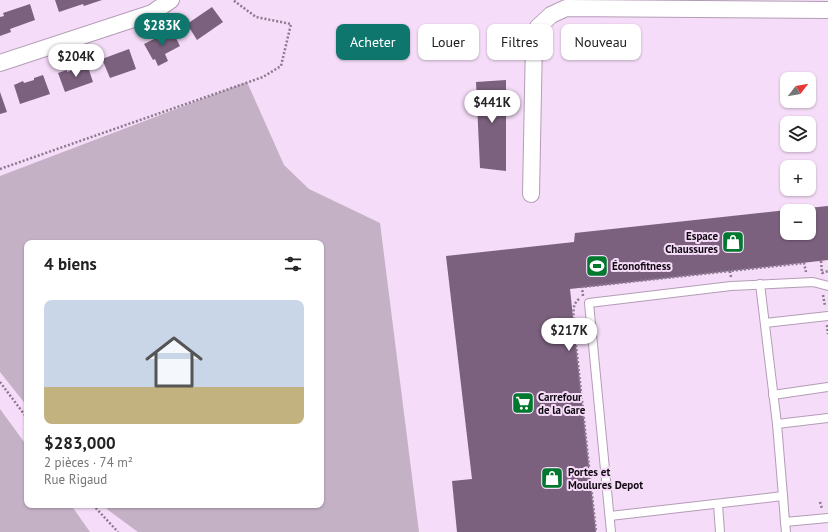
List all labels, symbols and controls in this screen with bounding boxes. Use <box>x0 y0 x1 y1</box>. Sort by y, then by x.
pin: $283K <box>134 13 190 47</box>
text: $283K <box>143 17 181 34</box>
chip: Acheter <box>336 24 410 60</box>
chip: Louer <box>418 24 479 60</box>
chip: Filtres <box>487 24 553 60</box>
chip: Nouveau <box>561 24 641 60</box>
pin: $204K <box>48 44 104 78</box>
text: $204K <box>57 48 95 65</box>
north arrow <box>780 72 816 108</box>
map controls <box>780 72 816 240</box>
pin: $441K <box>464 90 520 124</box>
text: $441K <box>473 94 511 111</box>
button: layers <box>780 116 816 152</box>
button: + <box>780 160 816 196</box>
button: − <box>780 204 816 240</box>
place label: Espace Chaussures <box>665 229 718 256</box>
shop icon: Espace Chaussures <box>720 229 746 255</box>
text: 4 biens <box>44 253 97 275</box>
icon: filters <box>282 253 304 275</box>
sports icon: Éconofitness <box>584 253 610 279</box>
place label: Éconofitness <box>612 259 671 273</box>
pin: $217K <box>541 318 597 352</box>
text: $217K <box>550 322 588 339</box>
icon: home <box>138 326 210 398</box>
supermarket icon: Carrefour de la Gare <box>510 390 536 416</box>
place label: Carrefour de la Gare <box>538 390 586 417</box>
text: $283,000 <box>44 432 116 454</box>
text: 2 pièces · 74 m² <box>44 454 133 471</box>
shop icon: Portes et Moulures Depot <box>539 465 565 491</box>
place label: Portes et Moulures Depot <box>568 465 643 492</box>
text: Rue Rigaud <box>44 471 107 488</box>

